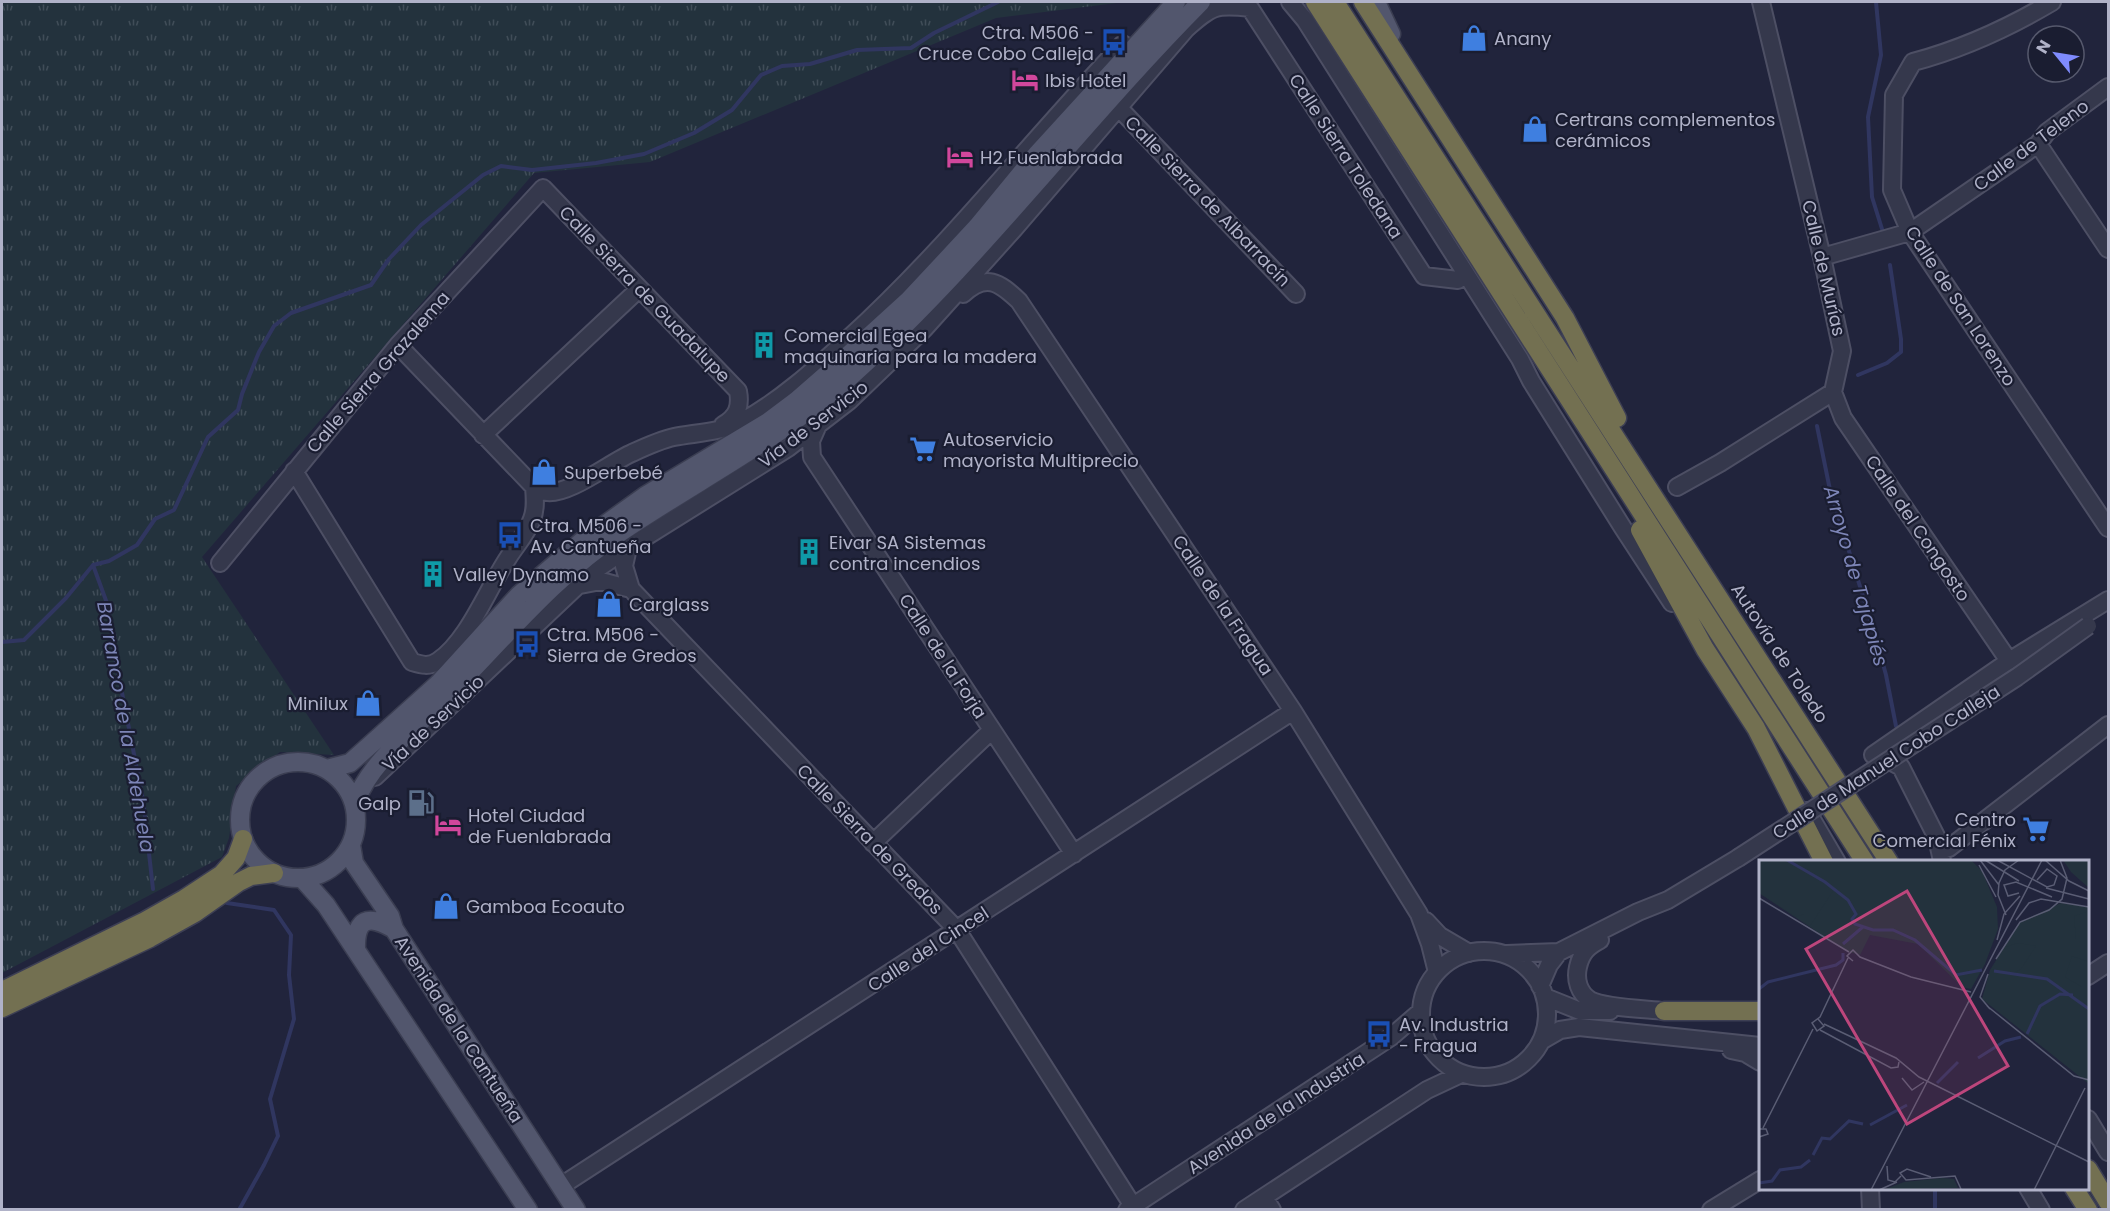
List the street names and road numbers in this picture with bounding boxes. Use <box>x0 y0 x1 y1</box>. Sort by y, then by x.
street label: Calle Sierra Toledana <box>1283 69 1409 243</box>
street label: Calle de Teleno <box>1968 93 2094 197</box>
street label: Calle Sierra de Albarracín <box>1119 110 1297 292</box>
street label: Calle de Murías <box>1796 198 1852 338</box>
street label: Calle Sierra de Guadalupe <box>554 200 736 388</box>
street label: Calle de San Lorenzo <box>1900 221 2022 391</box>
street label: Calle Sierra Grazalema <box>301 286 455 458</box>
street label: Vía de Servicio <box>753 374 873 474</box>
street label: Calle del Congosto <box>1860 450 1976 606</box>
street label: Calle de la Fragua <box>1167 530 1279 680</box>
street label: Autovía de Toledo <box>1725 578 1835 728</box>
street label: Calle de la Forja <box>893 589 993 723</box>
street label: Vía de Servicio <box>376 669 490 777</box>
street label: Calle de Manuel Cobo Calleja <box>1767 679 2005 845</box>
street label: Calle Sierra de Gredos <box>791 758 949 920</box>
street label: Calle del Cincel <box>863 900 993 998</box>
street label: Avenida de la Cantueña <box>389 931 529 1127</box>
street label: Avenida de la Industria <box>1182 1046 1370 1180</box>

